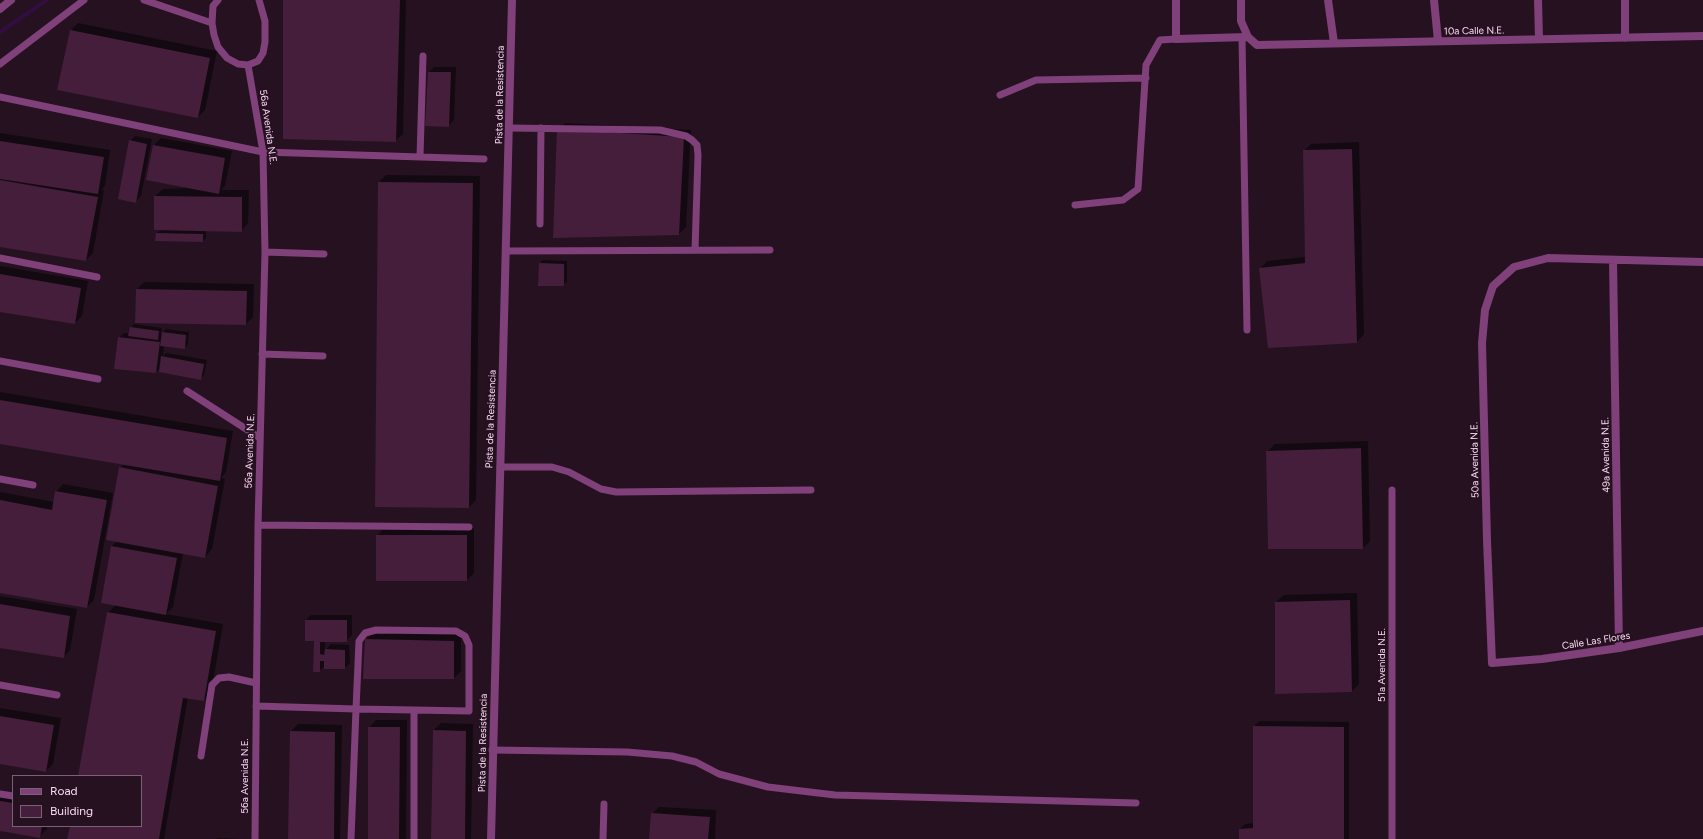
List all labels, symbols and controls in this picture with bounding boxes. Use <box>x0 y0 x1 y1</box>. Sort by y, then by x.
street label: 10a Calle N.E. <box>1444 24 1504 38</box>
street label: Pista de la Resistencia <box>493 46 507 144</box>
street label: 56a Avenida N.E. <box>257 89 279 165</box>
street label: Pista de la Resistencia <box>483 370 499 468</box>
street label: 56a Avenida N.E. <box>243 413 257 489</box>
street label: 49a Avenida N.E. <box>1599 417 1613 493</box>
street label: 50a Avenida N.E. <box>1468 422 1482 498</box>
street label: 51a Avenida N.E. <box>1376 628 1388 702</box>
street label: Calle Las Flores <box>1561 630 1631 652</box>
street label: Pista de la Resistencia <box>476 694 490 792</box>
street label: 56a Avenida N.E. <box>239 738 251 814</box>
legend <box>12 775 142 827</box>
text: Road <box>50 784 78 798</box>
text: Building <box>50 804 93 818</box>

